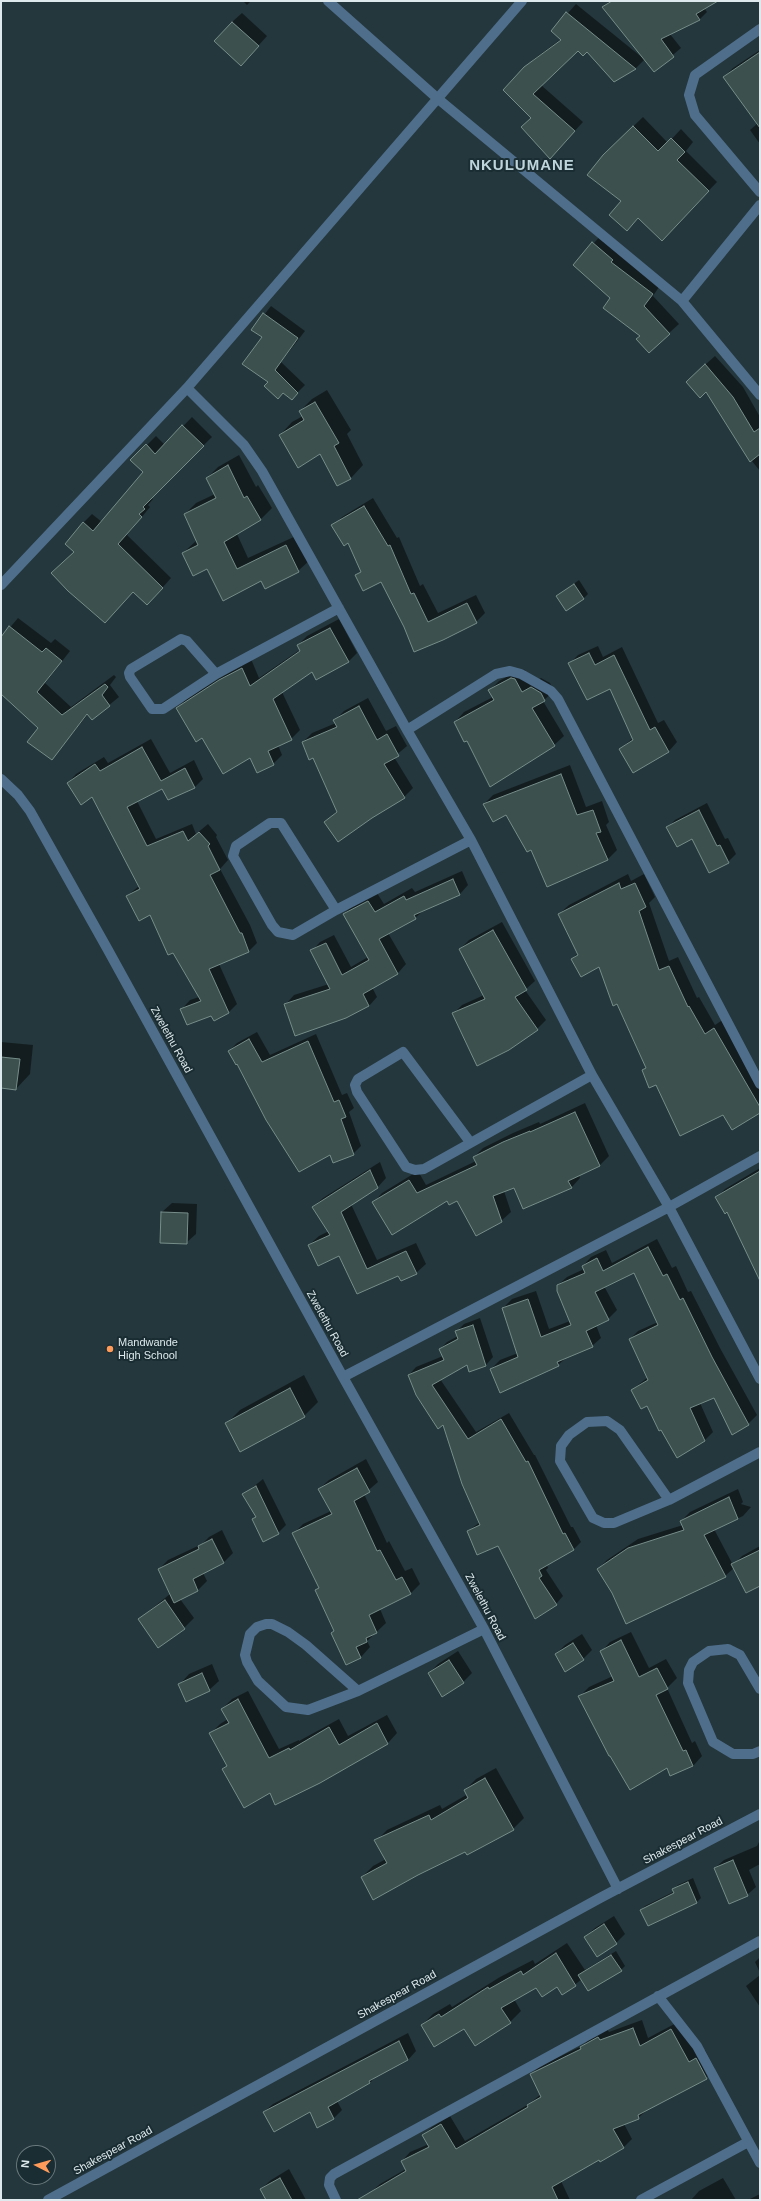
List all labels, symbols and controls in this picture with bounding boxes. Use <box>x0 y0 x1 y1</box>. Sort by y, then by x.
district label: NKULUMANE <box>469 157 575 175</box>
street label: Zwelethu Road <box>147 1004 195 1076</box>
street label: Zwelethu Road <box>303 1288 351 1360</box>
place label: Mandwande High School <box>118 1336 178 1362</box>
marker: Mandwande High School <box>105 1344 115 1354</box>
street label: Zwelethu Road <box>462 1571 508 1643</box>
street label: Shakespear Road <box>641 1815 725 1867</box>
street label: Shakespear Road <box>355 1968 439 2022</box>
street label: Shakespear Road <box>71 2124 155 2178</box>
north arrow <box>16 2145 56 2185</box>
text: N <box>19 2159 31 2168</box>

